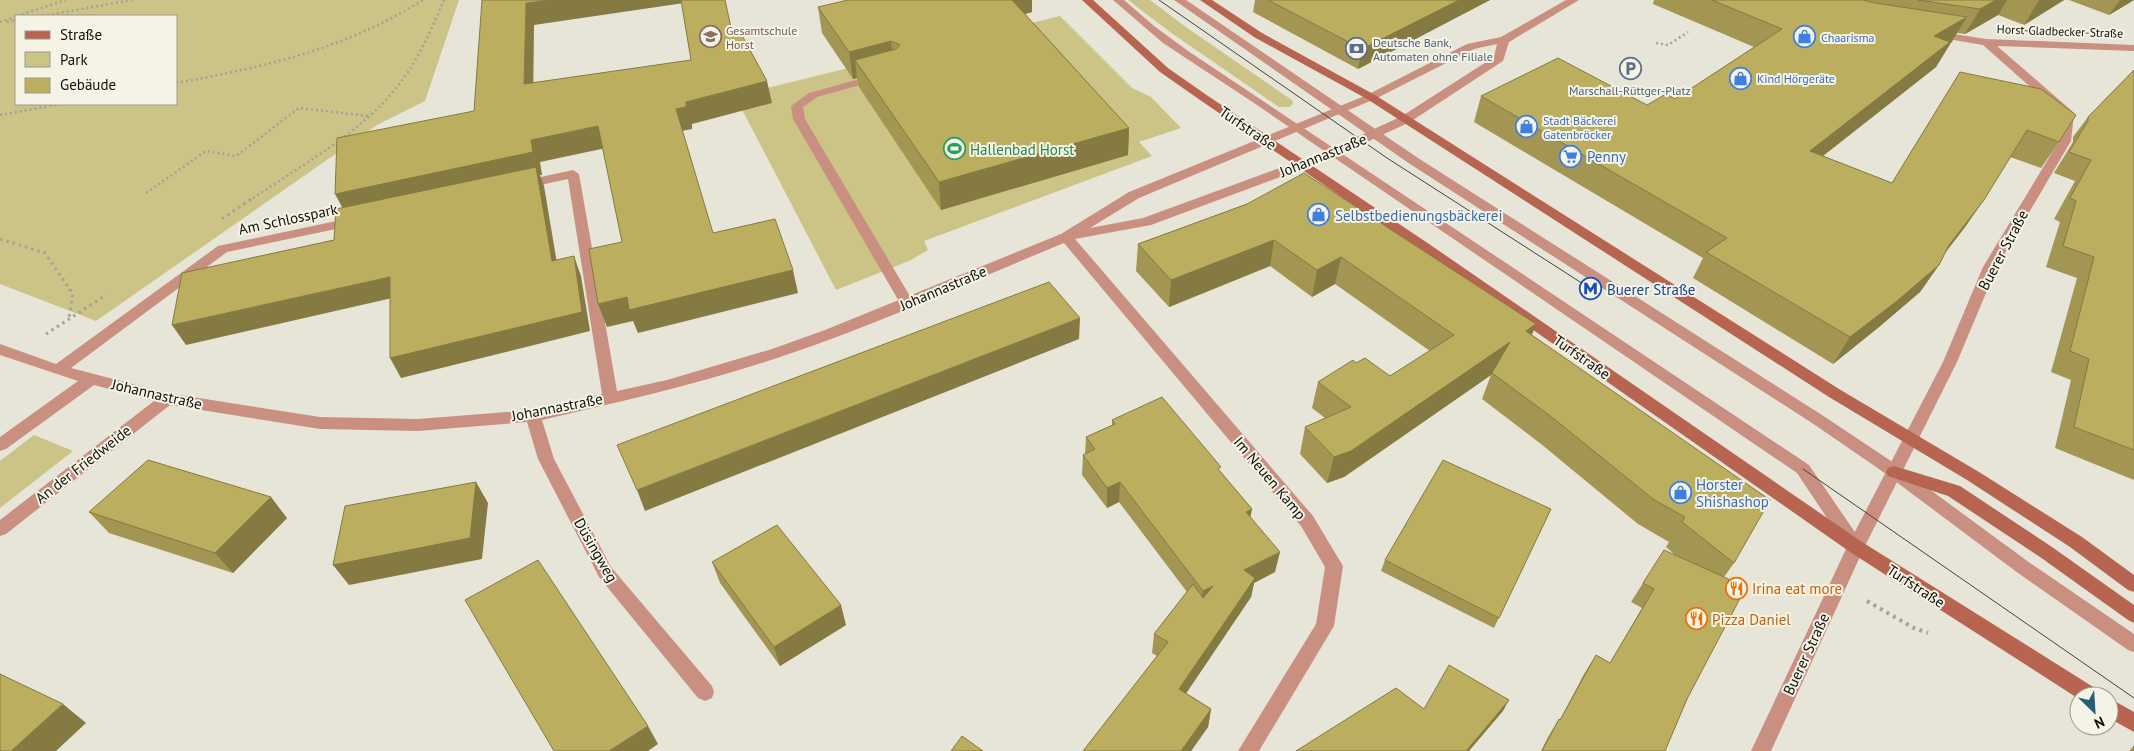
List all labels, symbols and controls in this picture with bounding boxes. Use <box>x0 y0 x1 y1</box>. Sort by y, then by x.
legend <box>15 15 178 105</box>
street label: Horst-Gladbecker-Straße <box>1997 21 2123 41</box>
place label: Gesamtschule Horst <box>726 23 797 52</box>
text: Straße <box>60 25 102 44</box>
school or university icon: Gesamtschule Horst <box>698 25 722 49</box>
shop icon: Chaarisma <box>1793 25 1817 49</box>
place label: Chaarisma <box>1821 30 1874 45</box>
place label: Deutsche Bank, Automaten ohne Filiale <box>1373 35 1493 64</box>
bank icon: Deutsche Bank, Automaten ohne Filiale <box>1345 37 1369 61</box>
text: Park <box>60 50 88 69</box>
parking icon: Marschall-Rüttger-Platz <box>1618 57 1642 81</box>
shop icon: Kind Hörgeräte <box>1729 66 1753 90</box>
place label: Kind Hörgeräte <box>1757 71 1835 86</box>
text: Gebäude <box>60 75 116 94</box>
place label: Marschall-Rüttger-Platz <box>1569 83 1691 98</box>
street label: Turfstraße <box>1216 102 1280 154</box>
place label: Stadt Bäckerei Gatenbröcker <box>1543 113 1617 142</box>
shop icon: Stadt Bäckerei Gatenbröcker <box>1515 115 1539 139</box>
street label: Johannastraße <box>1276 129 1369 181</box>
sports icon: Hallenbad Horst <box>942 137 966 161</box>
place label: Hallenbad Horst <box>970 140 1074 159</box>
supermarket icon: Penny <box>1559 144 1583 168</box>
place label: Penny <box>1587 147 1626 166</box>
street label: Am Schlosspark <box>237 199 340 239</box>
shop icon: Selbstbedienungsbäckerei <box>1307 203 1331 227</box>
place label: Selbstbedienungsbäckerei <box>1335 206 1502 225</box>
street label: Buerer Straße <box>1974 207 2032 293</box>
street label: Johannastraße <box>896 261 989 315</box>
metro station icon: Buerer Straße <box>1579 277 1603 301</box>
place label: Buerer Straße <box>1607 280 1695 299</box>
street label: Turfstraße <box>1550 331 1614 383</box>
street label: Johannastraße <box>109 374 204 414</box>
street label: Johannastraße <box>509 389 604 425</box>
street label: An der Friedweide <box>31 421 135 507</box>
street label: Im Neuen Kamp <box>1230 433 1310 523</box>
place label: Horster Shishashop <box>1696 475 1769 511</box>
shop icon: Horster Shishashop <box>1668 481 1692 505</box>
street label: Düsingweg <box>570 515 622 585</box>
street label: Turfstraße <box>1883 560 1949 612</box>
restaurant icon: Irina eat more <box>1724 576 1748 600</box>
place label: Irina eat more <box>1752 579 1842 598</box>
restaurant icon: Pizza Daniel <box>1684 607 1708 631</box>
place label: Pizza Daniel <box>1712 610 1791 629</box>
street label: Buerer Straße <box>1779 610 1833 698</box>
north arrow <box>2069 686 2119 736</box>
text: N <box>2092 713 2107 733</box>

